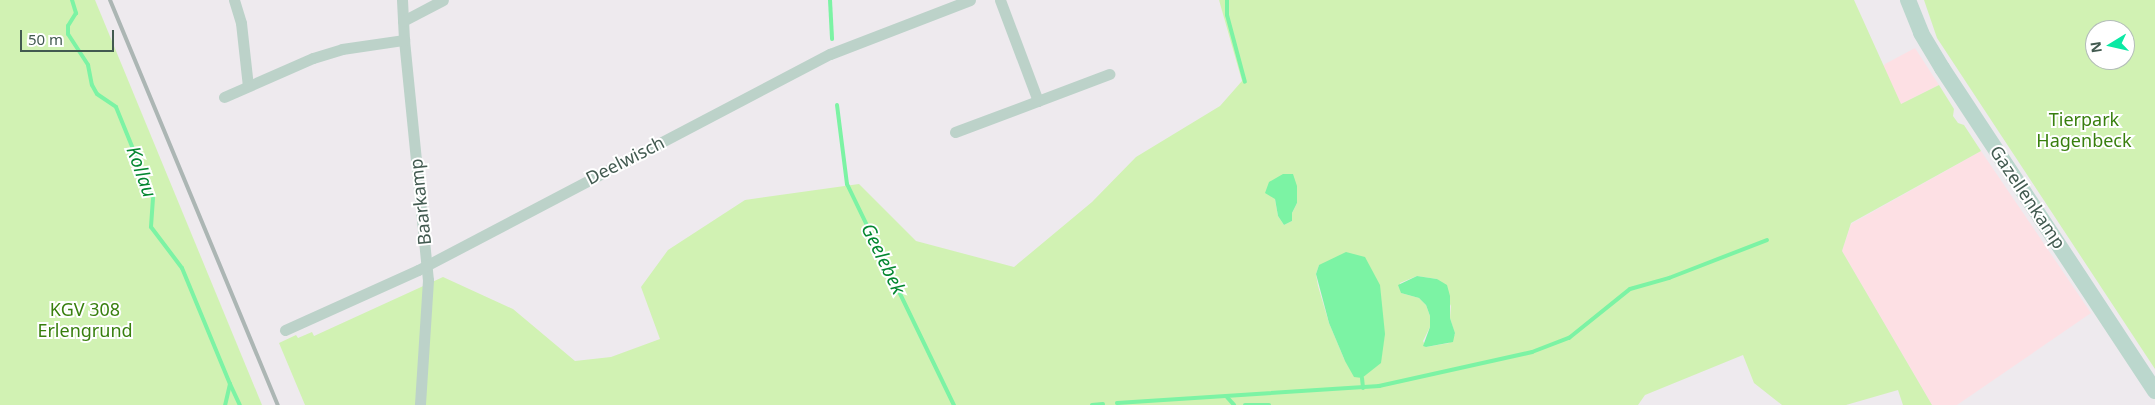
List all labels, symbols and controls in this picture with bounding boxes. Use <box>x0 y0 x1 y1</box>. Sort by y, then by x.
scale bar <box>22 20 116 52</box>
north arrow <box>2085 20 2135 70</box>
text: 50 m <box>28 29 63 49</box>
text: N <box>2085 40 2106 54</box>
park label: Tierpark Hagenbeck <box>2036 109 2132 152</box>
street label: Deelwisch <box>582 131 668 189</box>
street label: Gazellenkamp <box>1985 141 2071 253</box>
water label: Kollau <box>121 143 161 201</box>
street label: Baarkamp <box>405 158 435 246</box>
water label: Geelebek <box>856 220 910 298</box>
park label: KGV 308 Erlengrund <box>37 299 133 342</box>

